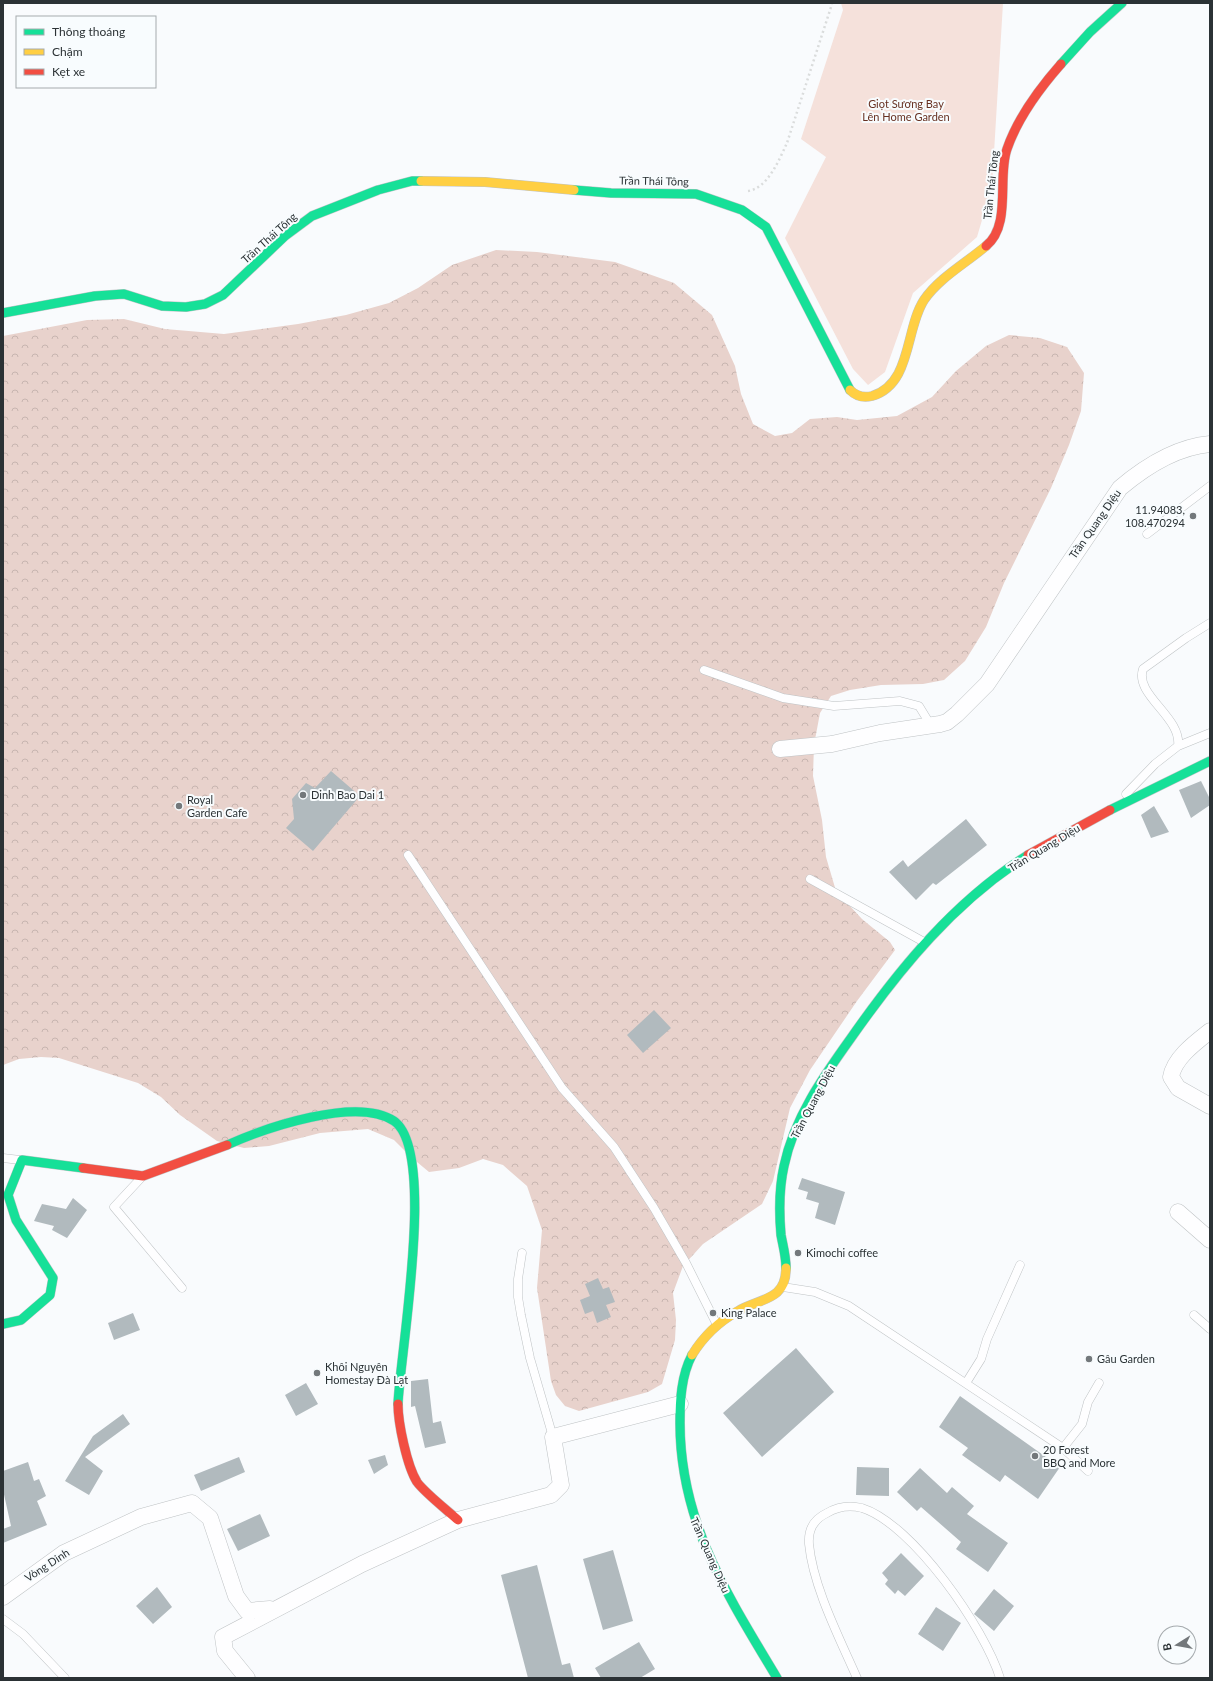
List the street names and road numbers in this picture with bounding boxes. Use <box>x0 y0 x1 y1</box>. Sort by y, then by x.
street label: Trần Thái Tông <box>980 149 1001 220</box>
street label: Trần Thái Tông <box>619 173 689 188</box>
street label: Trần Thái Tông <box>238 209 299 266</box>
street label: Trần Quang Diệu <box>1066 487 1123 561</box>
street label: Trần Quang Diệu <box>1005 821 1082 874</box>
street label: Trần Quang Diệu <box>788 1063 837 1141</box>
street label: Trần Quang Diệu <box>688 1515 733 1595</box>
street label: Vòng Dinh <box>22 1545 72 1584</box>

